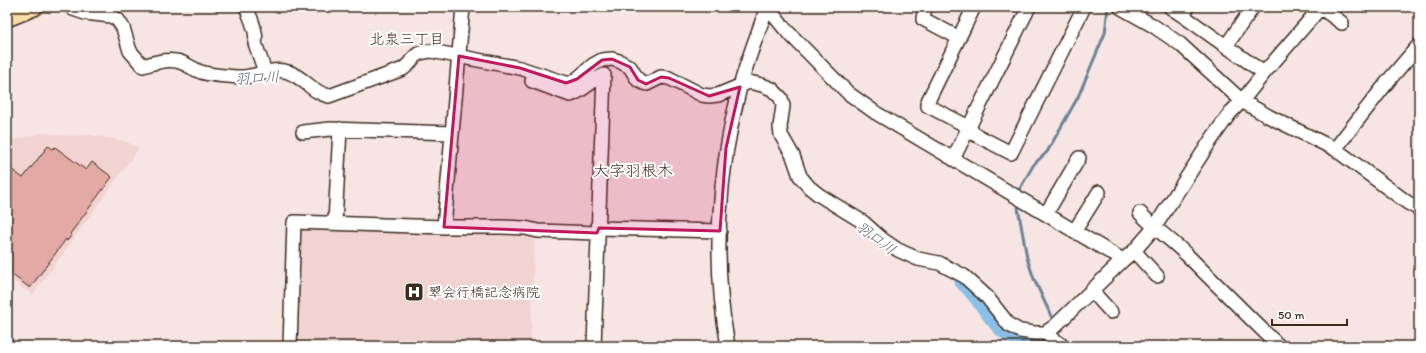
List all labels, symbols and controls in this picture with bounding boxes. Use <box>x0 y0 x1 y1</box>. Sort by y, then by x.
district label: 北泉三丁目 <box>369 30 445 48</box>
water label: 羽口川 <box>234 68 280 88</box>
district label: 大字羽根木 <box>593 161 673 180</box>
water label: 羽口川 <box>853 217 899 259</box>
hospital icon: 翠会行橋記念病院 <box>403 281 425 303</box>
place label: 翠会行橋記念病院 <box>428 284 540 301</box>
scale bar <box>1272 301 1347 327</box>
text: 50 m <box>1278 308 1304 322</box>

